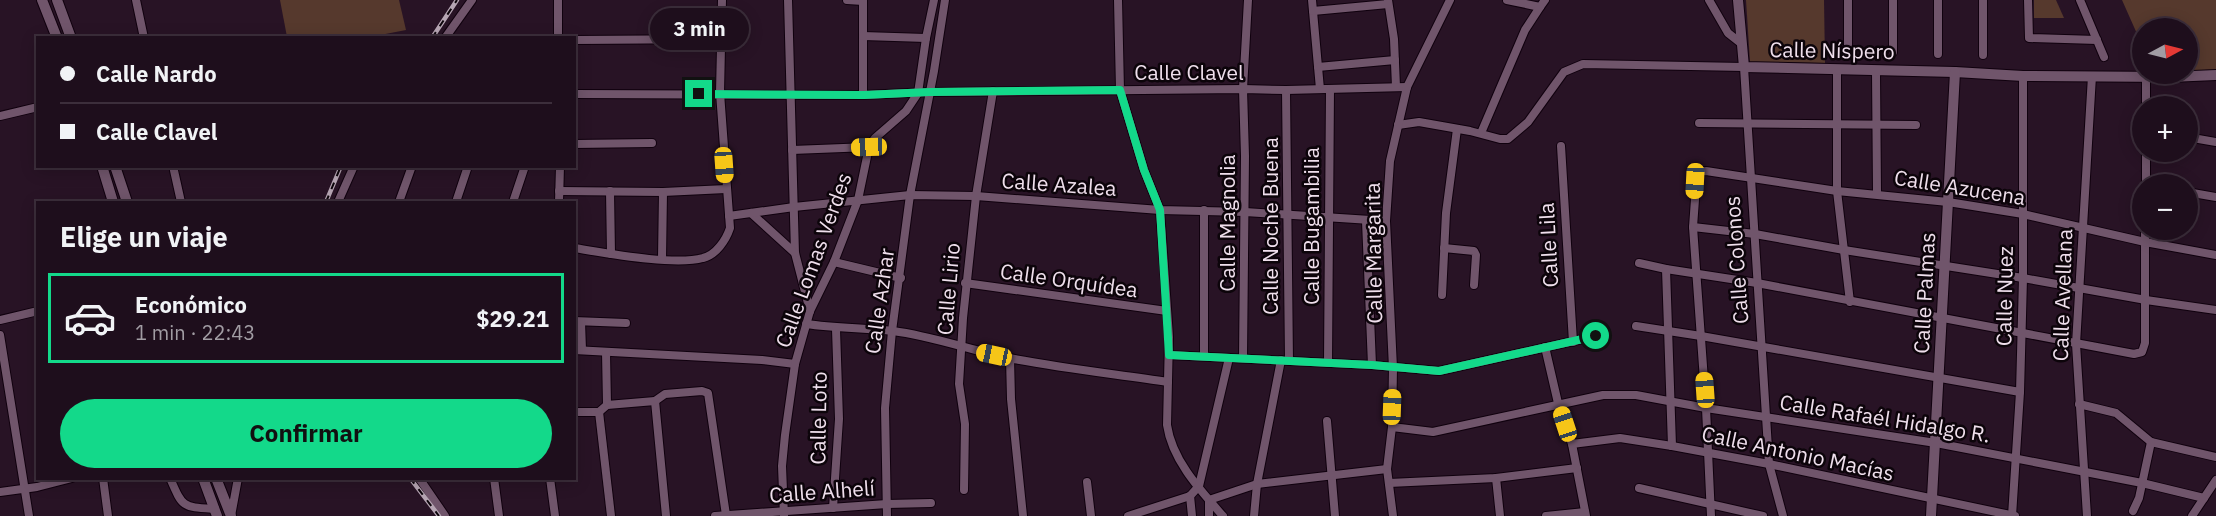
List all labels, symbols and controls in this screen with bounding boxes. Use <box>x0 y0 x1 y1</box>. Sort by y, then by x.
callout: 3 min <box>650 7 748 49</box>
text: 3 min <box>673 15 726 42</box>
north arrow <box>2132 18 2198 84</box>
map controls <box>2132 18 2198 240</box>
street label: Calle Níspero <box>1769 35 1895 65</box>
street label: Calle Clavel <box>1134 58 1244 86</box>
text: Calle Nardo <box>96 59 217 88</box>
route end <box>685 80 712 107</box>
button: + <box>2132 96 2198 162</box>
text: Calle Clavel <box>96 117 218 146</box>
car <box>851 137 887 157</box>
street label: Calle Noche Buena <box>1256 137 1284 315</box>
car <box>714 146 734 184</box>
street label: Calle Bugambilia <box>1297 147 1325 305</box>
street label: Calle Magnolia <box>1213 154 1241 292</box>
car <box>1685 163 1705 199</box>
street label: Calle Azucena <box>1892 163 2028 211</box>
street label: Calle Azalea <box>1001 166 1117 202</box>
street label: Calle Lomas Verdes <box>768 169 858 351</box>
button: − <box>2132 174 2198 240</box>
street label: Calle Margarita <box>1358 182 1388 324</box>
street label: Calle Colonos <box>1718 195 1754 325</box>
street label: Calle Lila <box>1532 202 1564 288</box>
text: Elige un viaje <box>60 219 228 254</box>
street label: Calle Avellana <box>2046 228 2078 362</box>
street label: Calle Palmas <box>1907 232 1941 354</box>
street label: Calle Lirio <box>930 242 966 336</box>
street label: Calle Azhar <box>858 246 900 356</box>
street label: Calle Nuez <box>1989 246 2019 346</box>
street label: Calle Orquídea <box>998 256 1140 304</box>
text: Económico <box>135 290 247 319</box>
icon: car <box>63 291 117 345</box>
text: $29.21 <box>476 304 549 333</box>
text: 1 min · 22:43 <box>135 319 255 346</box>
route start <box>1582 322 1609 349</box>
car <box>975 342 1013 368</box>
street label: Calle Loto <box>803 371 833 465</box>
car <box>1695 371 1715 409</box>
street label: Calle Rafaél Hidalgo R. <box>1778 388 1992 448</box>
car <box>1382 389 1402 425</box>
button: Confirmar <box>60 399 552 468</box>
car <box>1551 404 1579 444</box>
street label: Calle Antonio Macías <box>1699 419 1897 487</box>
street label: Calle Alhelí <box>768 473 876 509</box>

